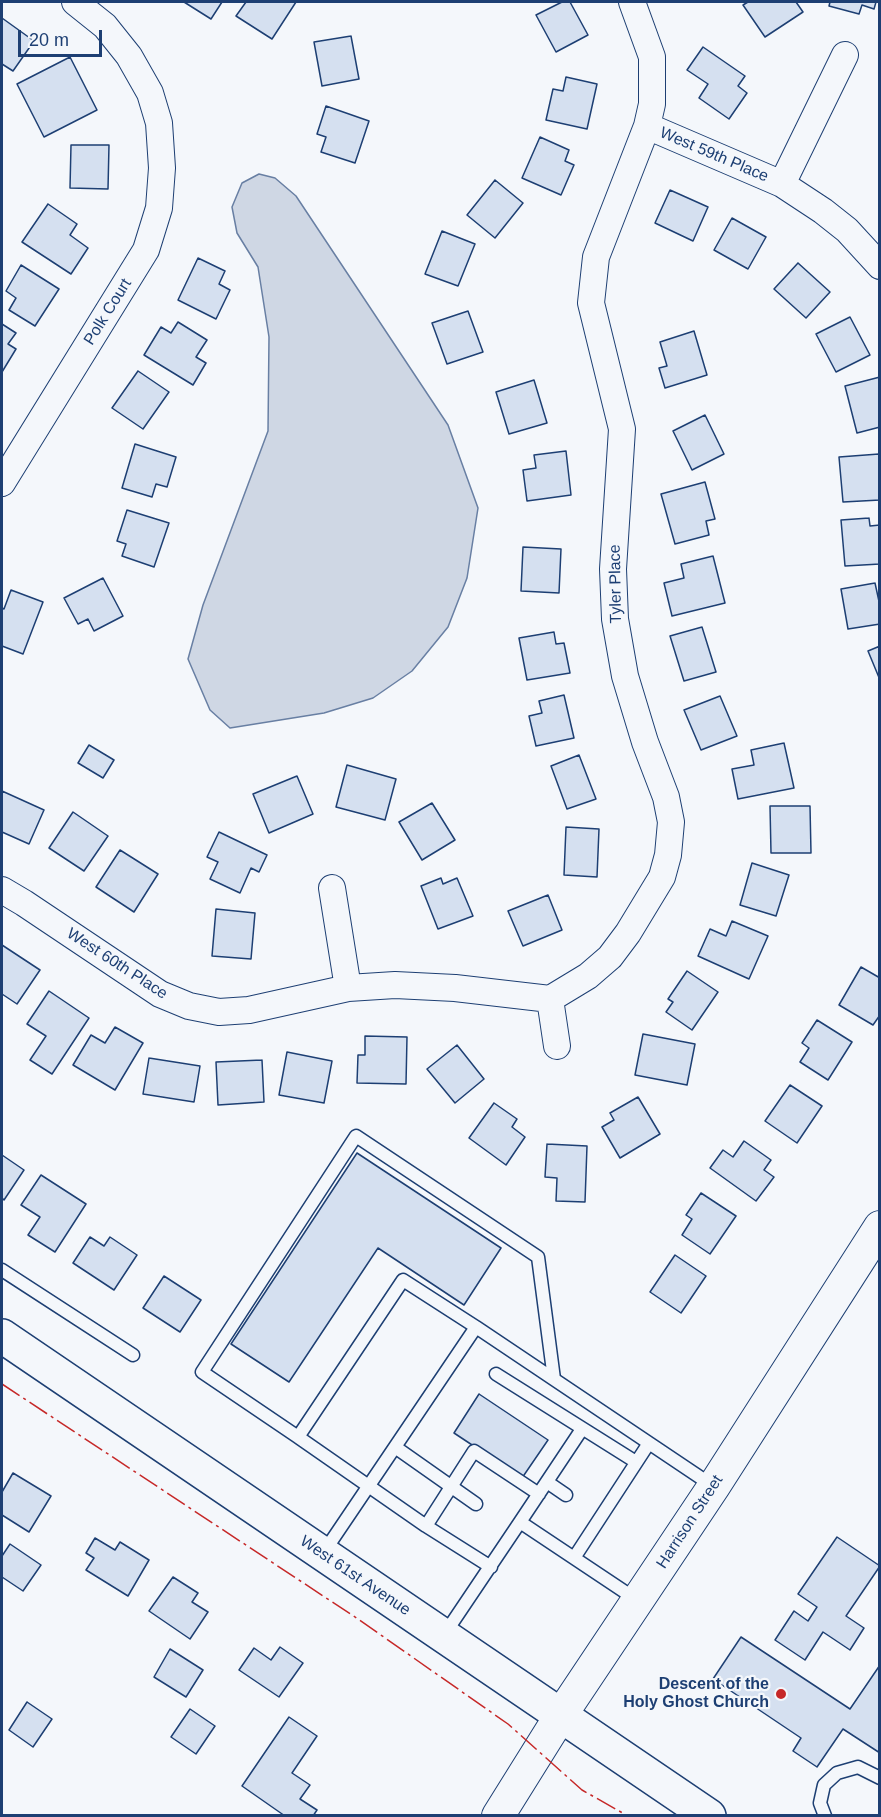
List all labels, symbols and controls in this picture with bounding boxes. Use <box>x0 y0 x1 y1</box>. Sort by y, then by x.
scale bar <box>21 18 105 56</box>
text: 20 m <box>29 30 69 50</box>
street label: West 59th Place <box>657 123 771 187</box>
street label: Polk Court <box>80 275 136 349</box>
street label: Tyler Place <box>606 544 626 624</box>
street label: West 60th Place <box>63 924 171 1004</box>
street label: Harrison Street <box>653 1472 727 1572</box>
street label: West 61st Avenue <box>296 1532 414 1620</box>
place label: Descent of the Holy Ghost Church <box>623 1675 769 1713</box>
marker: Descent of the Holy Ghost Church <box>774 1687 788 1701</box>

